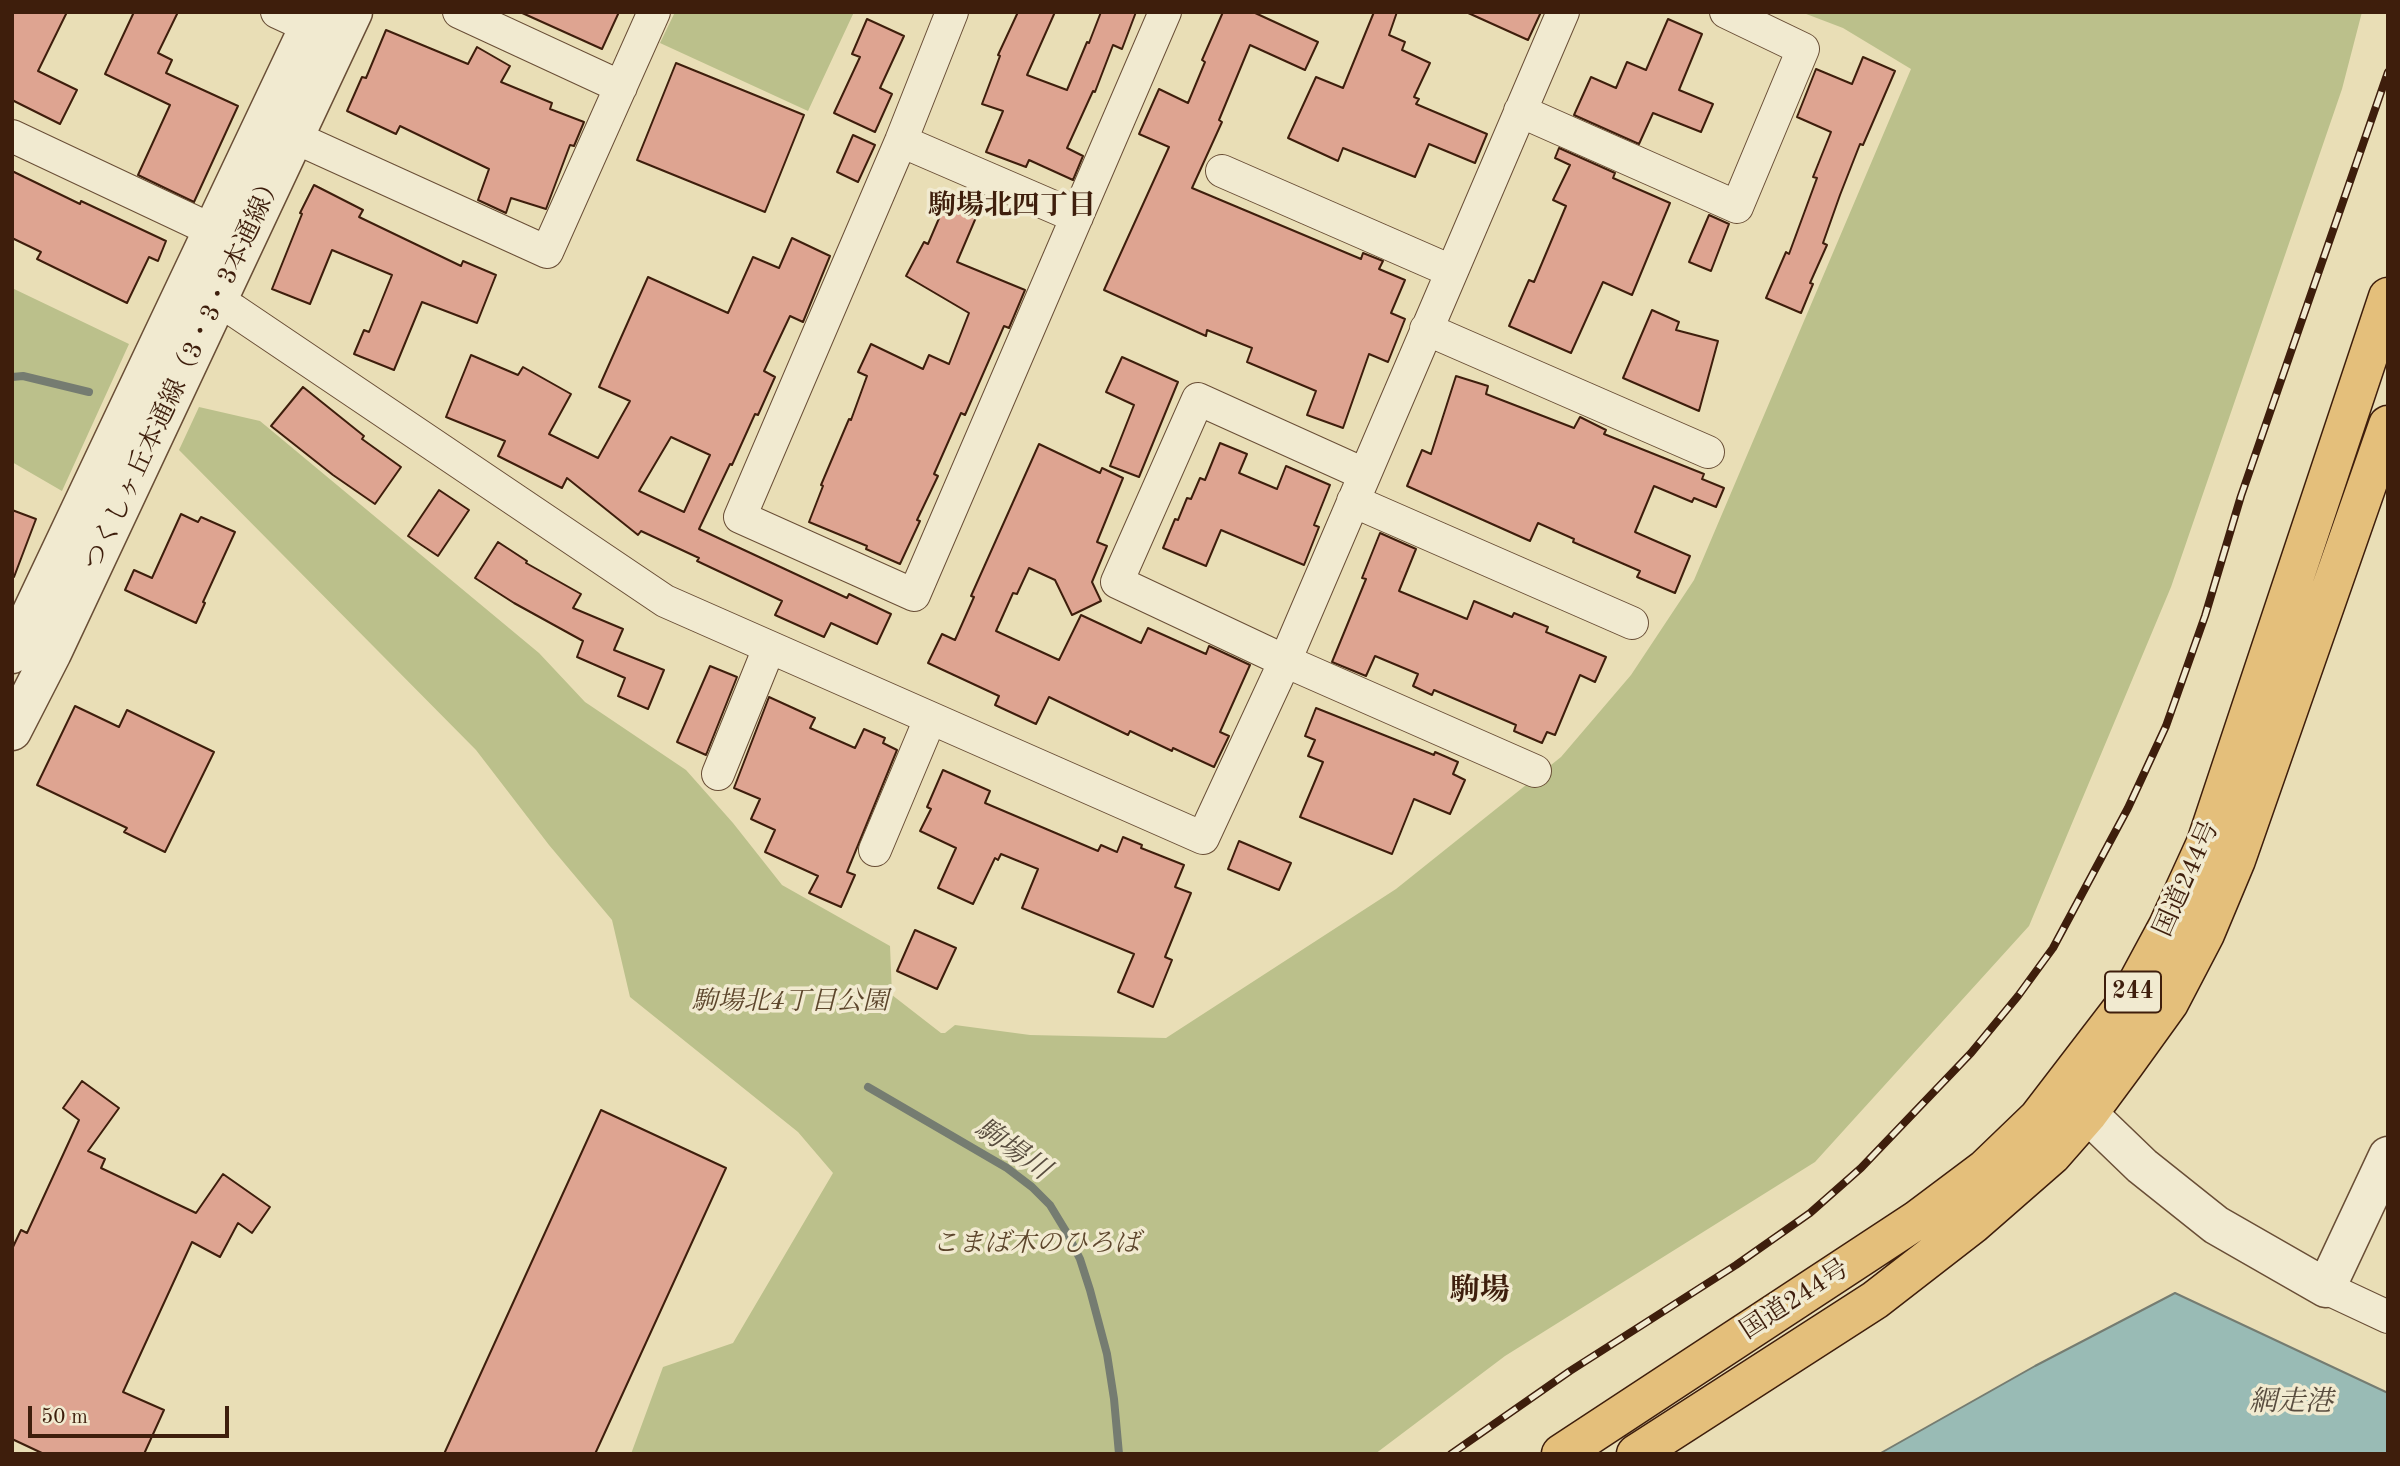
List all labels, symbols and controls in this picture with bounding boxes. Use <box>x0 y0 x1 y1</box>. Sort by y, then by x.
street label: つくしヶ丘本通線（3・3・3本通線） <box>78 168 290 576</box>
district label: 駒場北四丁目 <box>928 190 1096 224</box>
street label: 国道244号 <box>2148 816 2226 942</box>
road number: 244 <box>2105 972 2161 1012</box>
park label: 駒場北4丁目公園 <box>691 986 889 1018</box>
water label: 駒場川 <box>968 1112 1056 1188</box>
park label: こまば木のひろば <box>932 1228 1140 1260</box>
street label: 国道244号 <box>1735 1253 1855 1347</box>
district label: 駒場 <box>1450 1273 1510 1309</box>
water label: 網走港 <box>2249 1386 2333 1420</box>
scale bar <box>32 1392 233 1436</box>
text: 50 m <box>41 1407 88 1428</box>

